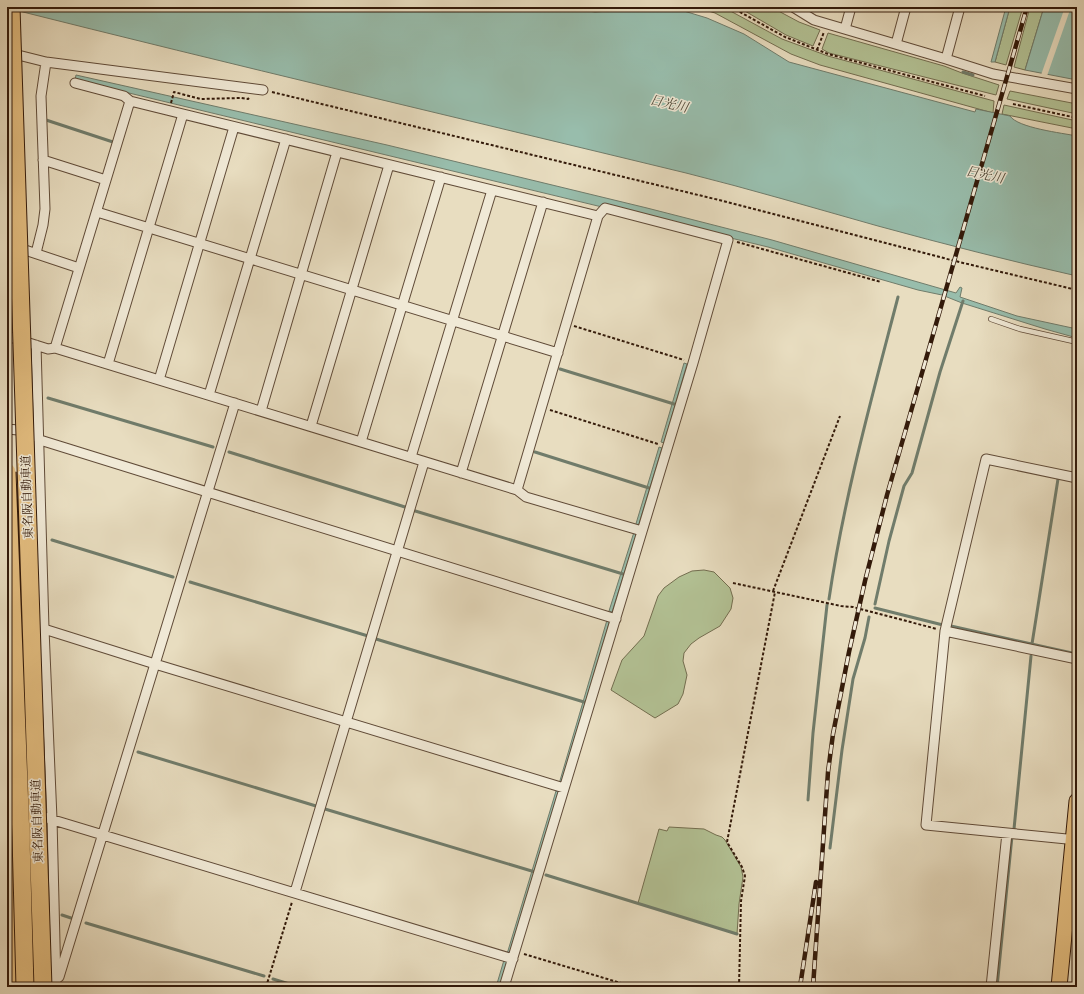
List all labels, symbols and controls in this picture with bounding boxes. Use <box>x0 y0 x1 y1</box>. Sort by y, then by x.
water label: 日光川 <box>648 91 692 117</box>
water label: 日光川 <box>964 162 1008 187</box>
street label: 東名阪自動車道 <box>18 455 36 539</box>
street label: 東名阪自動車道 <box>28 779 46 863</box>

